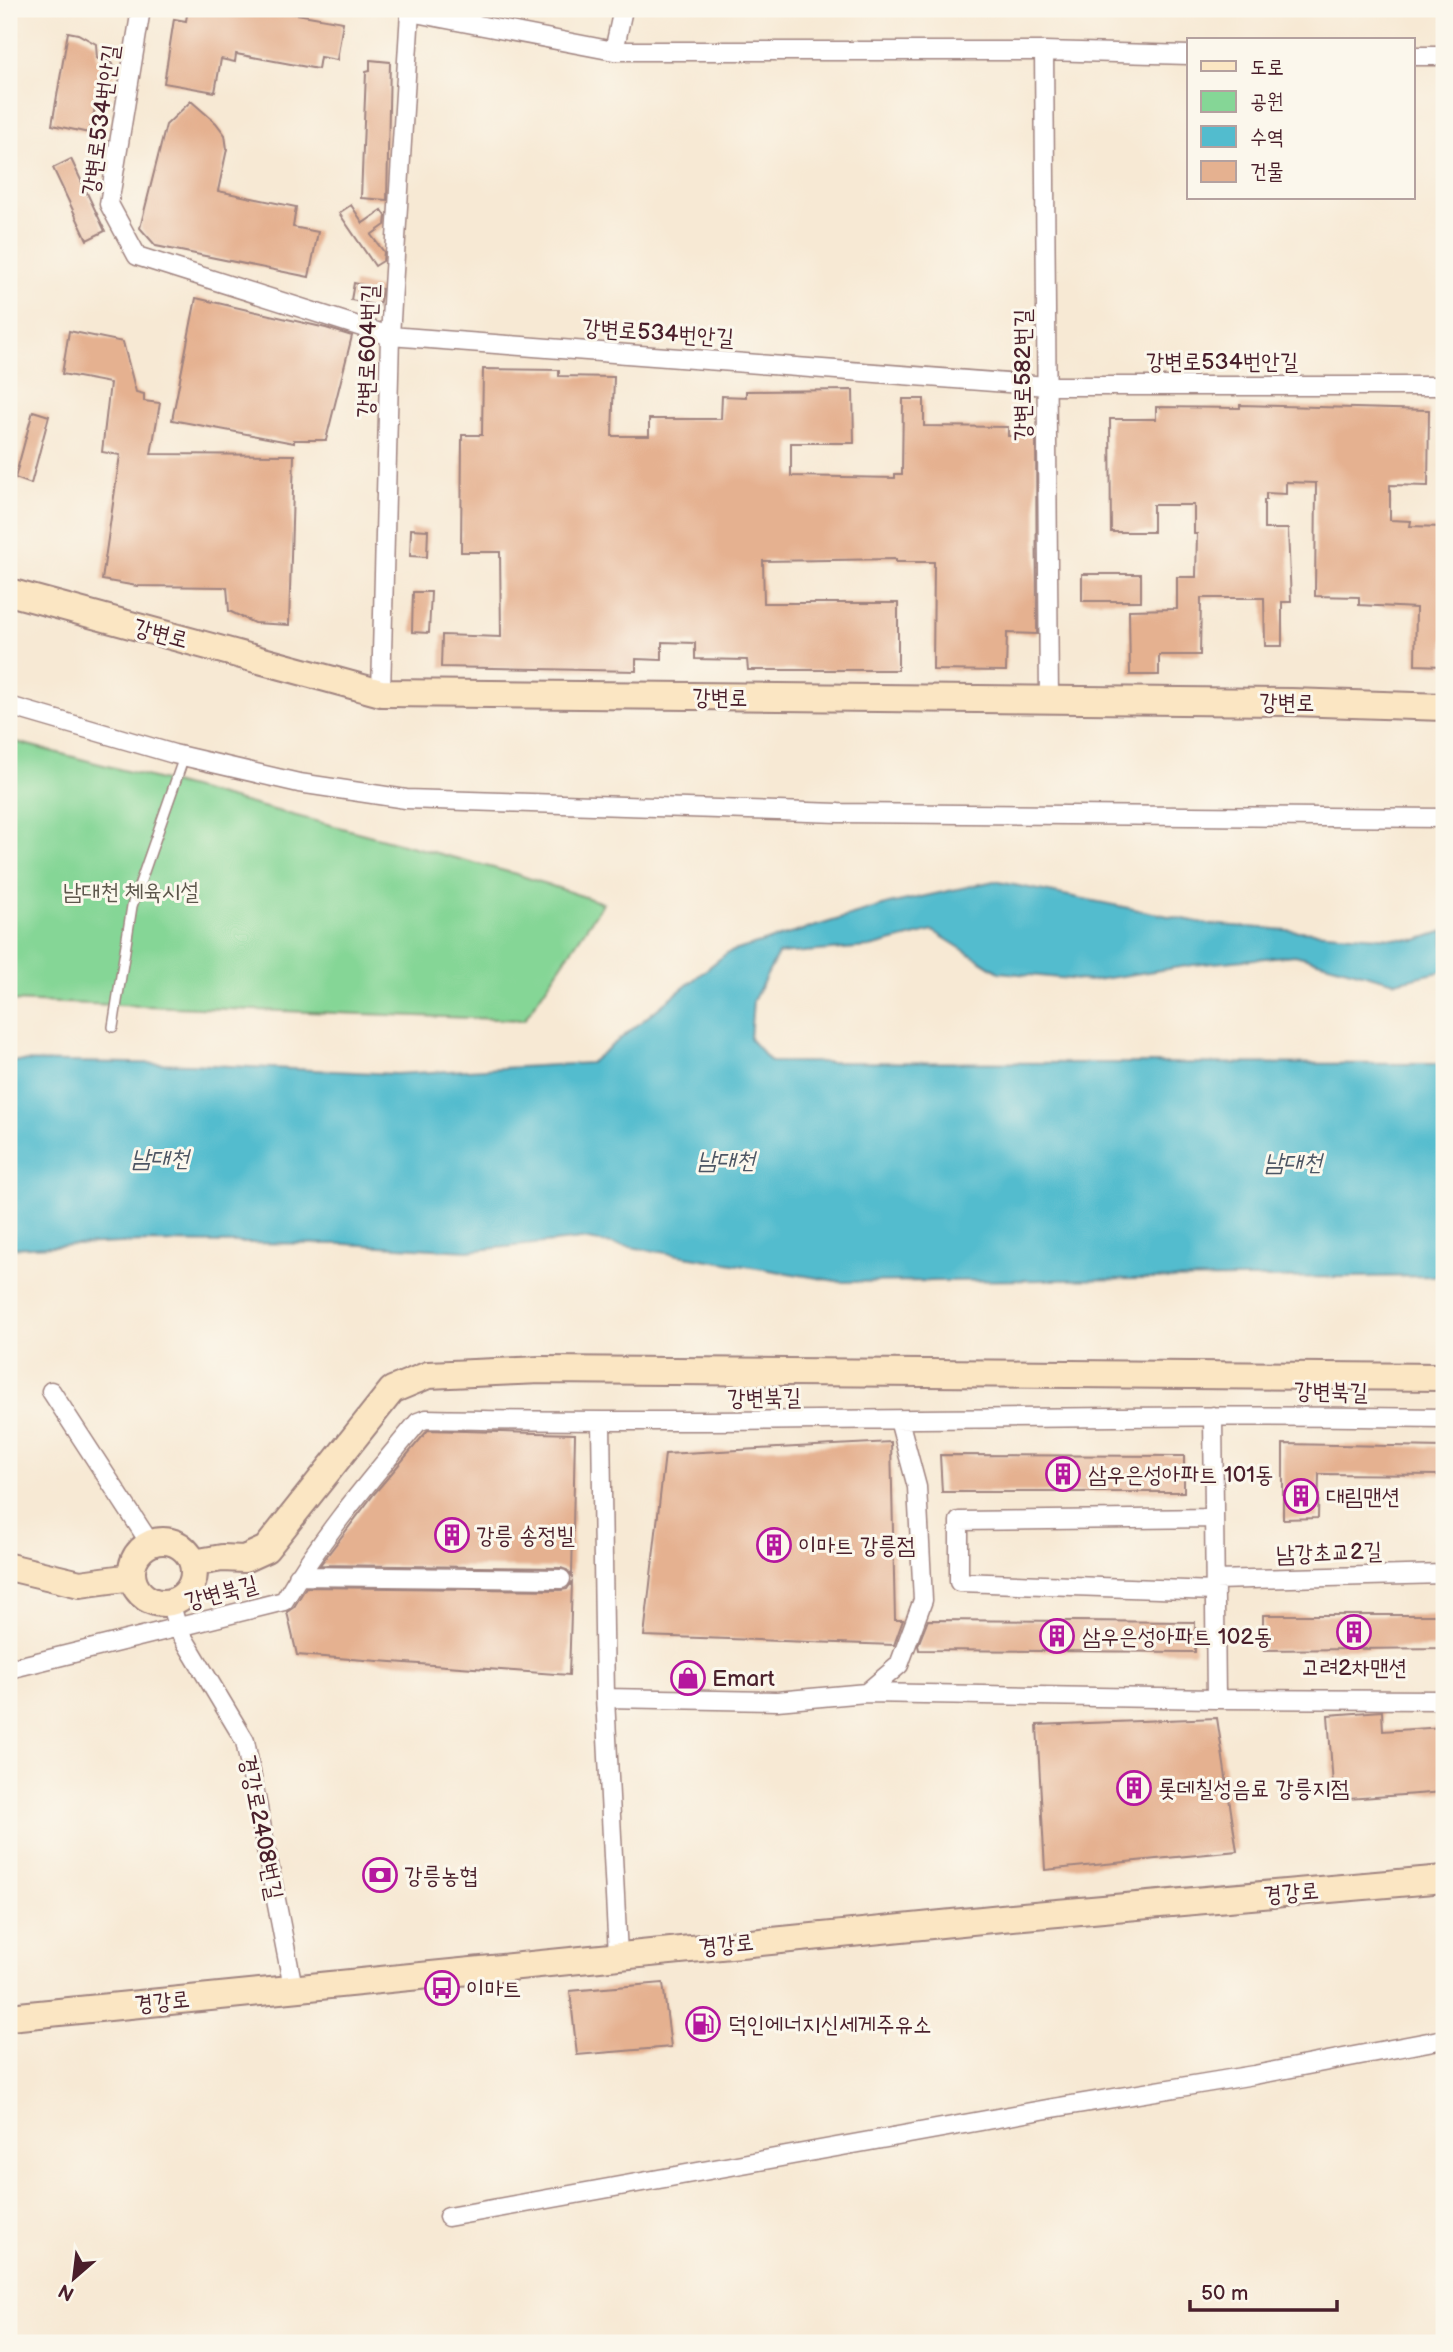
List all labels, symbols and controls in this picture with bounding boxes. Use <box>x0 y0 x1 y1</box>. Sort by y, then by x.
legend <box>1187 38 1414 200</box>
street label: 강변로534번안길 <box>77 43 125 198</box>
text: 도로 <box>1250 55 1284 80</box>
text: 공원 <box>1250 89 1284 114</box>
text: 수역 <box>1250 125 1284 150</box>
text: 건물 <box>1250 159 1284 184</box>
street label: 강변로604번길 <box>352 284 384 419</box>
street label: 강변로582번길 <box>1009 309 1037 441</box>
street label: 강변로534번안길 <box>581 314 735 352</box>
street label: 강변로534번안길 <box>1146 348 1298 376</box>
street label: 강변로 <box>130 613 191 655</box>
street label: 강변로 <box>692 684 748 712</box>
street label: 강변로 <box>1259 689 1315 717</box>
park label: 남대천 체육시설 <box>63 878 199 906</box>
water label: 남대천 <box>131 1144 192 1173</box>
water label: 남대천 <box>697 1146 758 1175</box>
water label: 남대천 <box>1264 1148 1325 1177</box>
street label: 강변북길 <box>1294 1377 1368 1407</box>
street label: 강변북길 <box>727 1383 801 1413</box>
building icon: 삼우은성아파트 101동 <box>1044 1455 1082 1493</box>
place label: 삼우은성아파트 101동 <box>1088 1461 1274 1489</box>
building icon: 대림맨션 <box>1282 1477 1320 1515</box>
place label: 대림맨션 <box>1326 1483 1400 1511</box>
building icon: 강릉 송정빌 <box>433 1516 471 1554</box>
place label: 강릉 송정빌 <box>476 1522 575 1550</box>
building icon: 이마트 강릉점 <box>755 1526 793 1564</box>
place label: 이마트 강릉점 <box>798 1532 915 1560</box>
street label: 남강초교2길 <box>1276 1537 1383 1569</box>
street label: 강변북길 <box>182 1570 261 1616</box>
building icon: 고려2차맨션 <box>1335 1613 1373 1651</box>
building icon: 삼우은성아파트 102동 <box>1038 1617 1076 1655</box>
place label: 삼우은성아파트 102동 <box>1082 1623 1272 1651</box>
place label: 고려2차맨션 <box>1301 1654 1407 1682</box>
shop icon: Emart <box>669 1659 707 1697</box>
place label: Emart <box>712 1665 775 1693</box>
street label: 경강로2408번길 <box>233 1753 289 1902</box>
building icon: 롯데칠성음료 강릉지점 <box>1115 1769 1153 1807</box>
place label: 롯데칠성음료 강릉지점 <box>1158 1775 1349 1803</box>
bank icon: 강릉농협 <box>361 1856 399 1894</box>
place label: 강릉농협 <box>404 1862 478 1890</box>
street label: 경강로 <box>1262 1877 1320 1909</box>
street label: 경강로 <box>697 1928 755 1962</box>
bus stop icon: 이마트 <box>423 1969 461 2007</box>
place label: 이마트 <box>466 1975 522 2003</box>
street label: 경강로 <box>133 1985 191 2019</box>
fuel station icon: 덕인에너지신세게주유소 <box>684 2005 722 2043</box>
place label: 덕인에너지신세게주유소 <box>728 2011 932 2039</box>
north arrow <box>38 2244 108 2314</box>
scale bar <box>1190 2268 1338 2312</box>
text: N <box>55 2278 78 2305</box>
text: 50 m <box>1201 2281 1248 2306</box>

